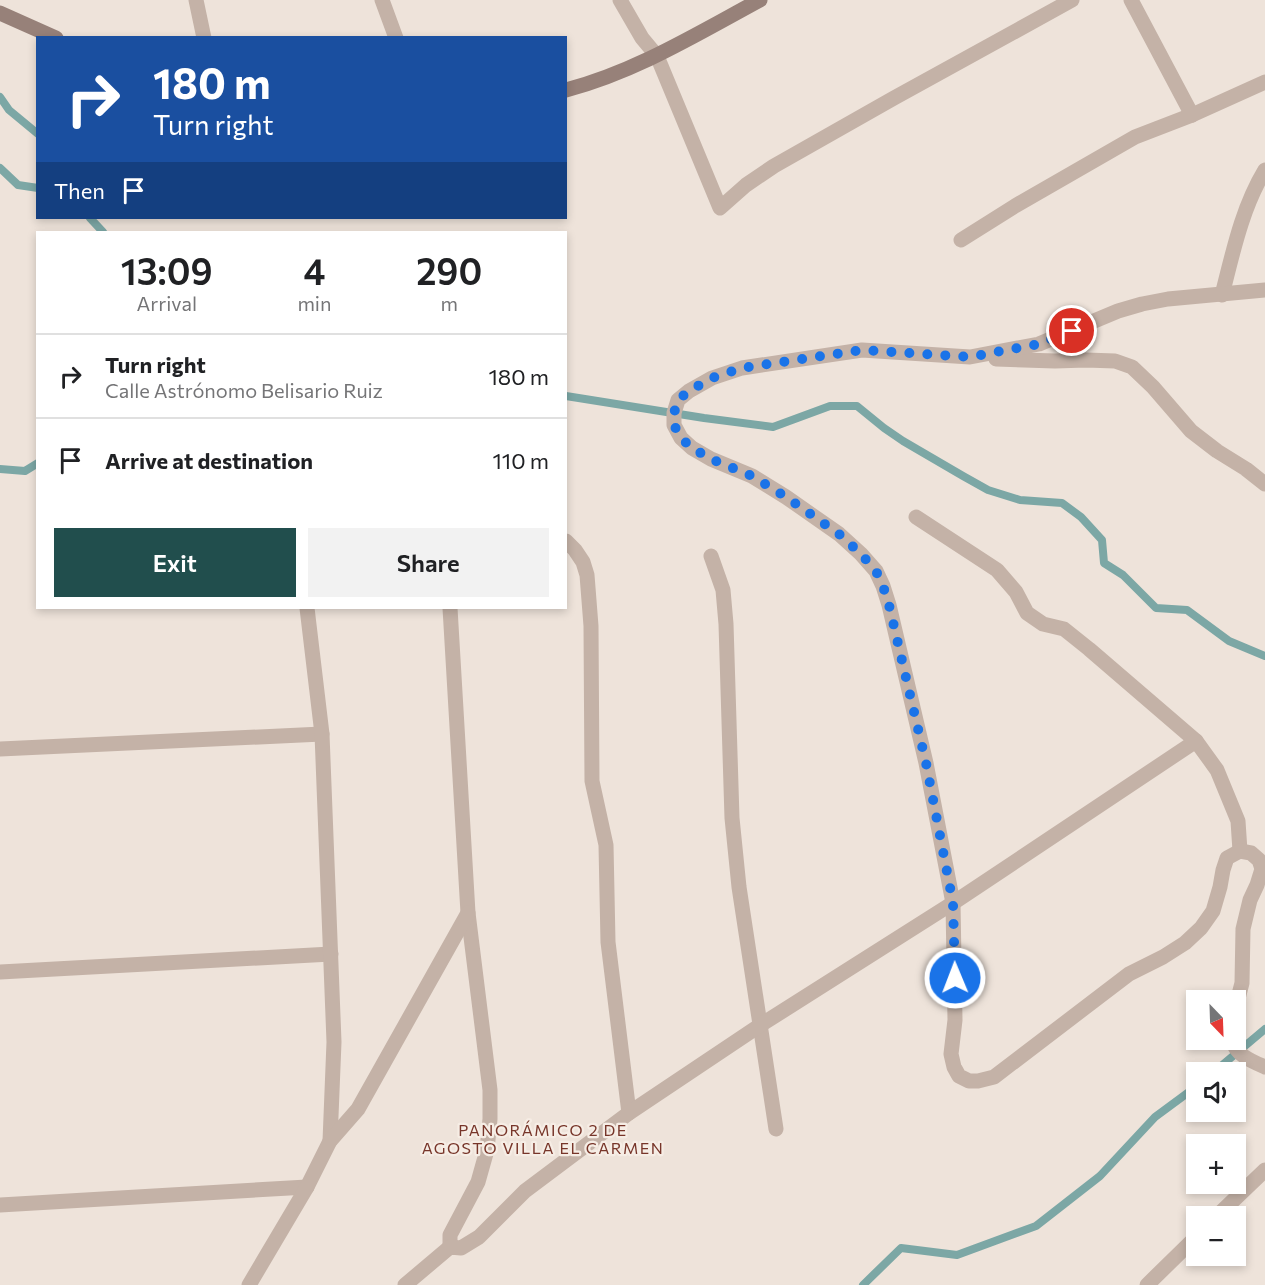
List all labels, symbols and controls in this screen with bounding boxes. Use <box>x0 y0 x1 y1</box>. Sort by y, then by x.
text: 180 m <box>153 56 271 108</box>
icon: right <box>54 60 132 138</box>
text: Turn right <box>153 108 273 141</box>
icon: arrive <box>117 174 150 207</box>
text: Then <box>54 177 105 204</box>
text: 13:09 <box>121 248 213 292</box>
text: 4 <box>303 248 325 292</box>
text: 290 <box>416 248 482 292</box>
text: Arrival <box>136 291 197 315</box>
text: min <box>297 291 331 315</box>
text: m <box>441 291 458 315</box>
pin <box>1046 305 1097 356</box>
icon: arrive <box>1055 314 1088 347</box>
text: Turn right <box>105 351 206 378</box>
icon: right <box>54 360 87 393</box>
text: 180 m <box>488 363 549 390</box>
text: Calle Astrónomo Belisario Ruiz <box>105 378 383 402</box>
icon: arrive <box>54 444 87 477</box>
text: Arrive at destination <box>105 447 313 474</box>
text: 110 m <box>492 447 549 474</box>
button: Exit <box>54 528 296 597</box>
button: Share <box>308 528 549 597</box>
position arrow <box>923 946 987 1010</box>
north arrow <box>1186 990 1246 1050</box>
map controls <box>1186 990 1246 1266</box>
button: sound <box>1186 1062 1246 1122</box>
district label: PANORÁMICO 2 DE AGOSTO VILLA EL CARMEN <box>422 1120 664 1157</box>
button: + <box>1186 1134 1246 1194</box>
button: − <box>1186 1206 1246 1266</box>

